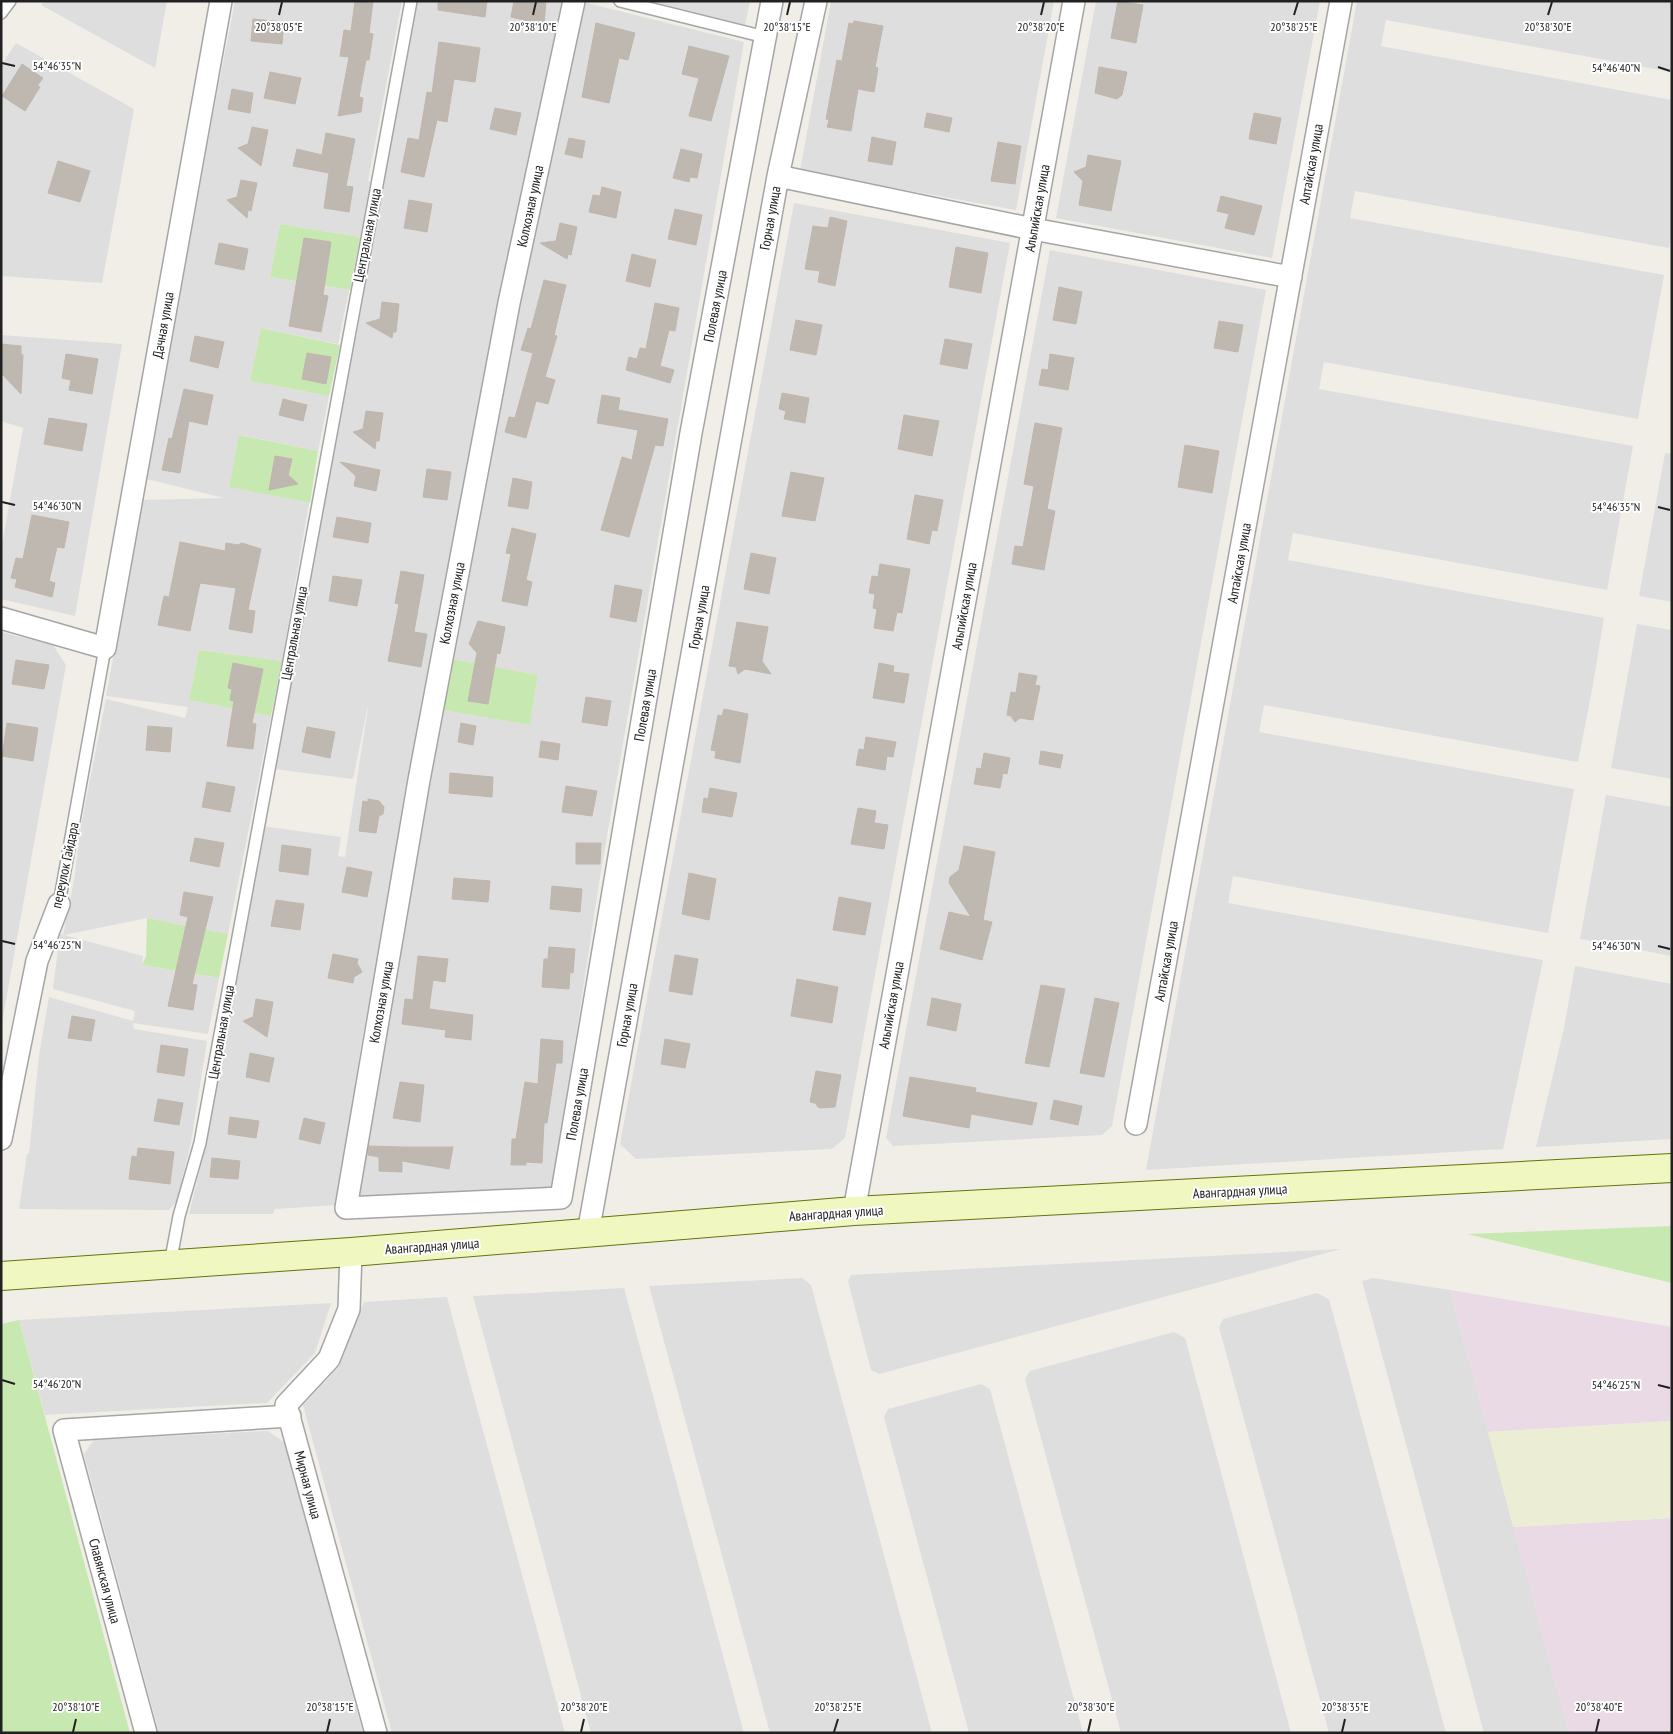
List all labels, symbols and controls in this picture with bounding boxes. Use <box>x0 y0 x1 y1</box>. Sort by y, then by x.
text: 20°38'05"E <box>255 19 303 34</box>
text: 20°38'10"E <box>509 19 557 34</box>
text: 20°38'15"E <box>763 19 811 34</box>
text: 20°38'20"E <box>1017 19 1065 34</box>
text: 20°38'25"E <box>1270 19 1318 34</box>
text: 20°38'30"E <box>1524 19 1572 34</box>
text: 54°46'35"N <box>33 58 81 73</box>
text: 54°46'40"N <box>1592 60 1640 75</box>
street label: Алтайская улица <box>1295 122 1327 206</box>
street label: Колхозная улица <box>513 163 547 249</box>
street label: Альпийская улица <box>1020 163 1054 253</box>
street label: Горная улица <box>756 185 784 251</box>
street label: Центральная улица <box>349 187 385 283</box>
street label: Полевая улица <box>699 268 731 344</box>
street label: Дачная улица <box>148 290 178 360</box>
text: 54°46'30"N <box>33 498 81 513</box>
text: 54°46'35"N <box>1592 499 1640 514</box>
street label: Алтайская улица <box>1223 521 1255 605</box>
street label: Колхозная улица <box>435 560 469 646</box>
street label: Альпийская улица <box>947 561 981 651</box>
street label: Горная улица <box>685 584 713 650</box>
street label: Центральная улица <box>277 585 311 681</box>
street label: Полевая улица <box>630 667 660 743</box>
street label: переулок Гайдара <box>47 820 83 910</box>
street label: Алтайская улица <box>1150 919 1182 1003</box>
text: 54°46'25"N <box>33 937 81 952</box>
text: 54°46'30"N <box>1592 938 1640 953</box>
street label: Колхозная улица <box>365 959 397 1045</box>
street label: Альпийская улица <box>874 960 908 1050</box>
street label: Горная улица <box>613 982 641 1048</box>
street label: Центральная улица <box>204 984 238 1080</box>
street label: Полевая улица <box>562 1066 592 1142</box>
street label: Авангардная улица <box>1192 1180 1288 1202</box>
street label: Авангардная улица <box>788 1201 884 1225</box>
street label: Авангардная улица <box>384 1234 480 1258</box>
text: 54°46'20"N <box>33 1376 81 1391</box>
text: 54°46'25"N <box>1592 1377 1640 1392</box>
street label: Мирная улица <box>290 1449 326 1521</box>
street label: Славянская улица <box>85 1536 125 1626</box>
text: 20°38'10"E <box>52 1699 100 1714</box>
text: 20°38'15"E <box>306 1699 354 1714</box>
text: 20°38'20"E <box>560 1699 608 1714</box>
text: 20°38'25"E <box>814 1699 862 1714</box>
text: 20°38'30"E <box>1067 1699 1115 1714</box>
text: 20°38'35"E <box>1321 1699 1369 1714</box>
text: 20°38'40"E <box>1575 1699 1623 1714</box>

